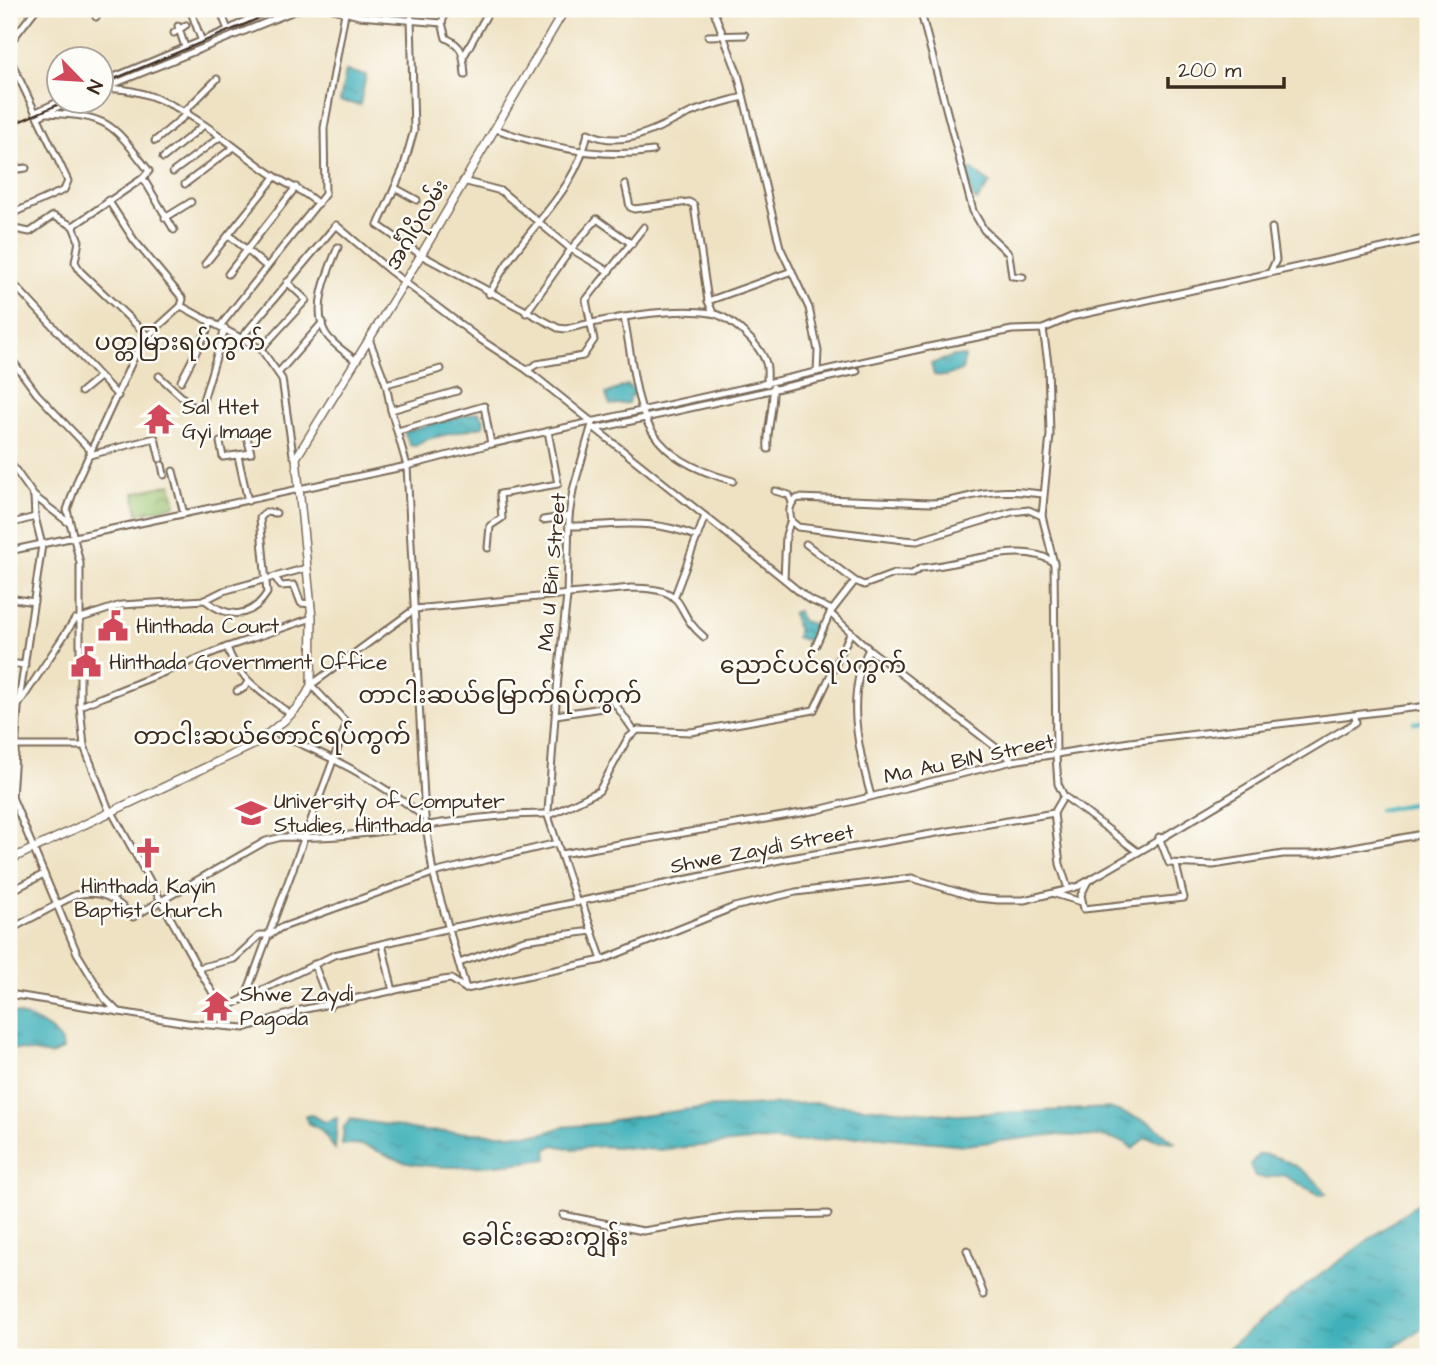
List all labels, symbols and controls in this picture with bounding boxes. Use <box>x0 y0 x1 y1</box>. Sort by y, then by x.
north arrow <box>46 46 116 116</box>
scale bar <box>1168 46 1283 90</box>
text: 200 m <box>1178 56 1242 85</box>
text: N <box>79 75 109 98</box>
street label: အင်္ဂါပိုလမ်း <box>377 173 457 277</box>
district label: ပတ္တမြားရပ်ကွက် <box>95 326 265 361</box>
place label: Sal Htet Gyi Image <box>182 393 272 448</box>
temple icon: Sal Htet Gyi Image <box>142 402 176 436</box>
street label: Ma U Bin Street <box>531 491 573 652</box>
public building icon: Hinthada Court <box>96 609 130 643</box>
place label: Hinthada Court <box>136 612 280 641</box>
public building icon: Hinthada Government Office <box>69 645 103 679</box>
place label: Hinthada Government Office <box>109 648 387 677</box>
district label: ညောင်ပင်ရပ်ကွက် <box>720 649 906 684</box>
district label: တာငါးဆယ်မြောက်ရပ်ကွက် <box>358 679 642 714</box>
district label: တာငါးဆယ်တောင်ရပ်ကွက် <box>133 720 411 755</box>
street label: Ma Au BIN Street <box>881 727 1057 791</box>
place label: University of Computer Studies, Hinthada <box>274 787 505 840</box>
school or university icon: University of Computer Studies, Hinthada <box>234 796 268 830</box>
street label: Shwe Zaydi Street <box>668 817 857 883</box>
church icon: Hinthada Kayin Baptist Church <box>131 836 165 870</box>
place label: Hinthada Kayin Baptist Church <box>74 872 222 926</box>
place label: Shwe Zaydi Pagoda <box>240 980 353 1035</box>
temple icon: Shwe Zaydi Pagoda <box>200 989 234 1023</box>
district label: ခေါင်းဆေးကျွန်း <box>462 1221 628 1258</box>

